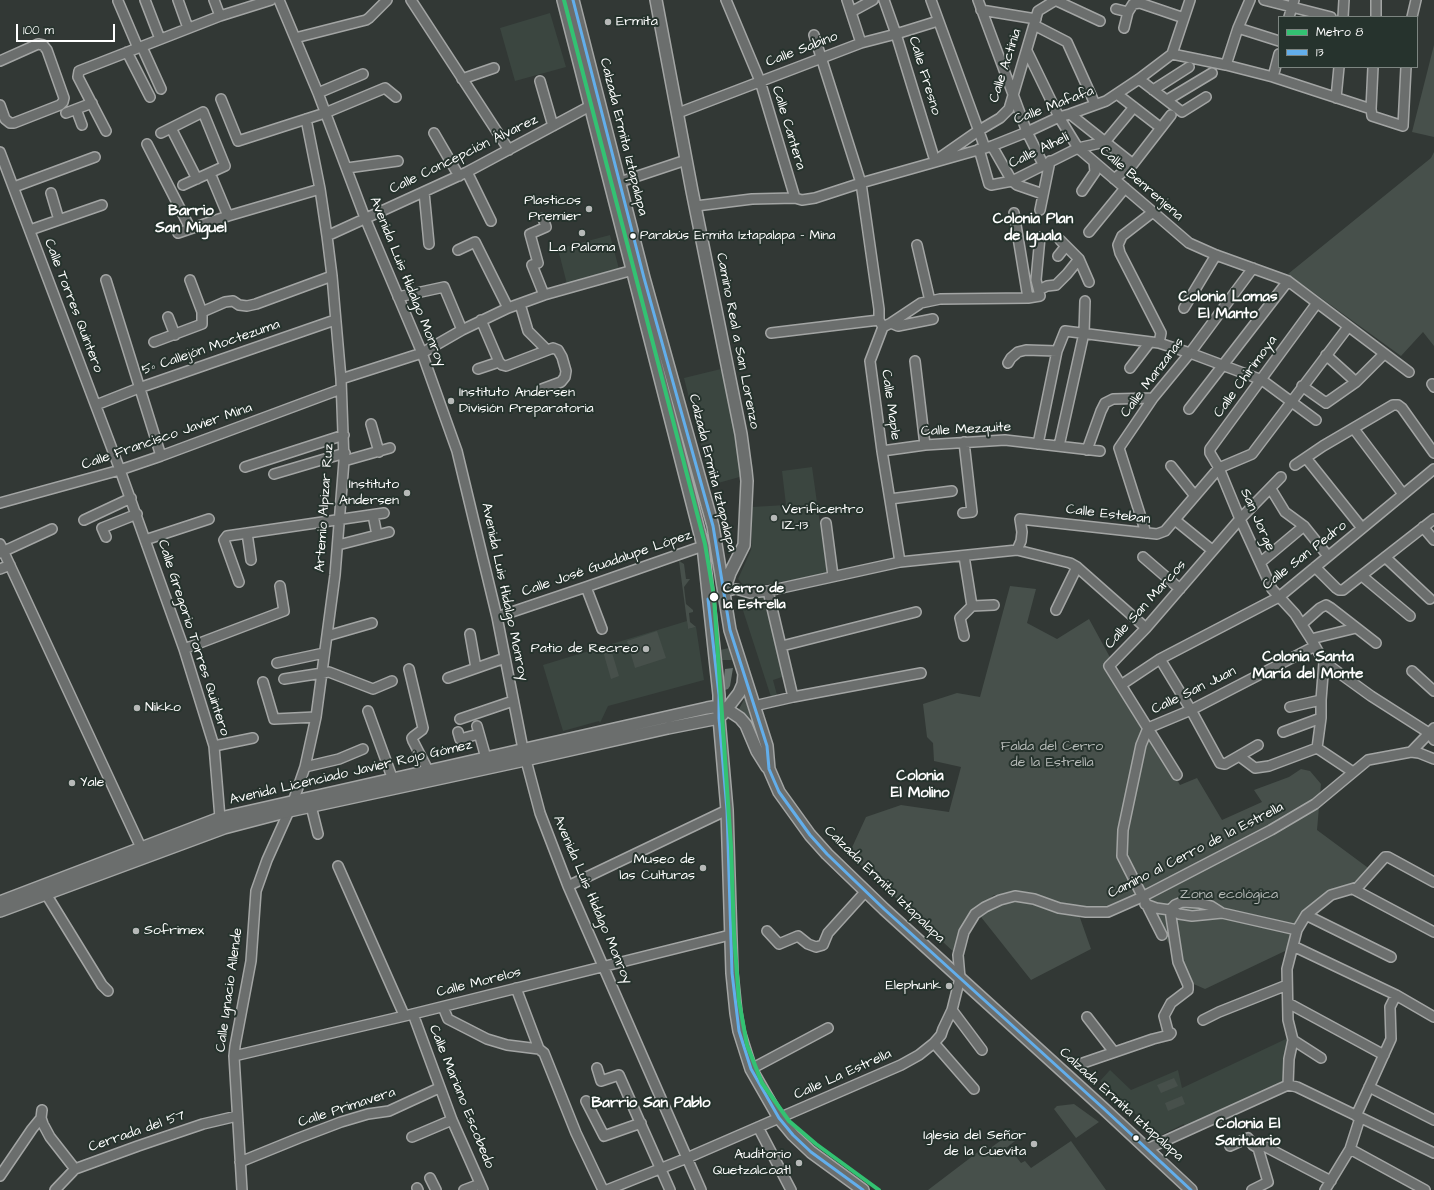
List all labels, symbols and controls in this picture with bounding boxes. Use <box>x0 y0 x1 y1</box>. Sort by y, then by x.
place label: Ermita <box>616 14 658 30</box>
scale bar <box>18 16 117 42</box>
legend <box>1278 16 1418 68</box>
marker: Ermita <box>603 17 613 27</box>
text: 100 m <box>23 22 54 39</box>
text: Metro 8 <box>1316 24 1363 41</box>
street label: Calle Actinia <box>986 27 1026 105</box>
street label: Calle Sabino <box>764 29 840 71</box>
street label: Calle Fresno <box>904 35 944 117</box>
text: 13 <box>1316 44 1324 61</box>
street label: Calzada Ermita Iztapalapa <box>595 57 651 217</box>
street label: Calle Mafafa <box>1012 83 1096 129</box>
street label: Calle Cantera <box>767 84 809 172</box>
street label: Calle Concepción Álvarez <box>387 112 541 198</box>
street label: Calle Alhelí <box>1006 129 1072 173</box>
street label: Calle Benrenjena <box>1096 143 1186 225</box>
place label: Plasticos Premier <box>524 193 581 226</box>
street label: Avenida Luis Hidalgo Monroy <box>365 195 449 369</box>
district label: Barrio San Miguel <box>155 203 227 238</box>
marker: Plasticos Premier <box>584 204 594 214</box>
district label: Colonia Plan de Iguala <box>993 211 1073 246</box>
marker: La Paloma <box>577 228 587 238</box>
place label: Parabús Ermita Iztapalapa - Mina <box>640 228 835 244</box>
marker: Parabús Ermita Iztapalapa - Mina <box>628 231 638 241</box>
street label: Calle Torres Quintero <box>40 237 106 375</box>
place label: La Paloma <box>549 240 615 256</box>
street label: Camino Real a San Lorenzo <box>712 251 762 431</box>
district label: Colonia Lomas El Manto <box>1179 289 1277 324</box>
street label: 5º Callejón Moctezuma <box>140 316 282 380</box>
street label: Calle Chirimoya <box>1211 333 1281 421</box>
street label: Calle Manzanas <box>1118 335 1188 421</box>
street label: Calle Maple <box>877 369 903 441</box>
place label: Instituto Andersen División Preparatoria <box>459 385 594 418</box>
street label: Calzada Ermita Iztapalapa <box>684 393 740 553</box>
marker: Instituto Andersen División Preparatoria <box>446 396 456 406</box>
street label: Calle Francisco Javier Mina <box>80 400 254 474</box>
street label: Calle Mezquite <box>920 419 1012 441</box>
street label: Artemio Alpizar Ruz <box>312 443 338 573</box>
place label: Instituto Andersen <box>339 477 399 510</box>
street label: San Jorge <box>1236 486 1278 554</box>
marker: Instituto Andersen <box>402 488 412 498</box>
street label: Avenida Luis Hidalgo Monroy <box>477 501 531 683</box>
street label: Calle Esteban <box>1065 501 1151 529</box>
place label: Verificentro IZ-13 <box>782 502 863 534</box>
marker: Verificentro IZ-13 <box>769 513 779 523</box>
street label: Calle San Pedro <box>1259 518 1351 594</box>
street label: Calle José Guadalupe López <box>520 527 694 601</box>
street label: Calle Gregorio Torres Quintero <box>153 538 233 738</box>
street label: Calle San Marcos <box>1102 557 1190 653</box>
place label: Cerro de la Estrella <box>723 581 786 614</box>
marker: Cerro de la Estrella <box>708 591 720 603</box>
place label: Patio de Recreo <box>531 641 638 657</box>
marker: Patio de Recreo <box>641 644 651 654</box>
district label: Colonia Santa María del Monte <box>1253 649 1363 684</box>
street label: Calle San Juan <box>1149 663 1239 719</box>
place label: Nikko <box>145 700 181 716</box>
marker: Nikko <box>132 703 142 713</box>
street label: Avenida Licenciado Javier Rojo Gómez <box>228 737 474 809</box>
park label: Falda del Cerro de la Estrella <box>1001 739 1103 772</box>
district label: Colonia El Molino <box>891 768 949 803</box>
place label: Yale <box>80 775 104 791</box>
marker: Yale <box>67 778 77 788</box>
street label: Camino al Cerro de la Estrella <box>1105 799 1287 903</box>
street label: Avenida Luis Hidalgo Monroy <box>549 813 635 987</box>
street label: Calzada Ermita Iztapalapa <box>820 823 948 947</box>
place label: Museo de las Culturas <box>619 852 695 884</box>
marker: Museo de las Culturas <box>698 863 708 873</box>
park label: Zona ecológica <box>1180 887 1278 903</box>
place label: Sofrimex <box>144 923 204 939</box>
marker: Sofrimex <box>131 926 141 936</box>
street label: Calle Ignacio Allende <box>213 927 247 1053</box>
street label: Calle Morelos <box>435 964 523 1002</box>
place label: Elephunk <box>886 978 941 994</box>
marker: Elephunk <box>944 981 954 991</box>
street label: Calle Mariano Escobedo <box>424 1023 498 1171</box>
street label: Calzada Ermita Iztapalapa <box>1055 1045 1187 1165</box>
street label: Calle La Estrella <box>792 1046 894 1104</box>
street label: Calle Primavera <box>296 1084 398 1132</box>
district label: Barrio San Pablo <box>592 1095 710 1113</box>
street label: Cerrada del 57 <box>86 1108 188 1156</box>
district label: Colonia El Santuario <box>1215 1116 1281 1151</box>
place label: Iglesia del Señor de la Cuevita <box>923 1128 1026 1160</box>
unlabelled marker <box>1131 1133 1141 1143</box>
marker: Iglesia del Señor de la Cuevita <box>1029 1139 1039 1149</box>
place label: Auditorio Quetzalcoatl <box>713 1147 791 1180</box>
marker: Auditorio Quetzalcoatl <box>794 1158 804 1168</box>

